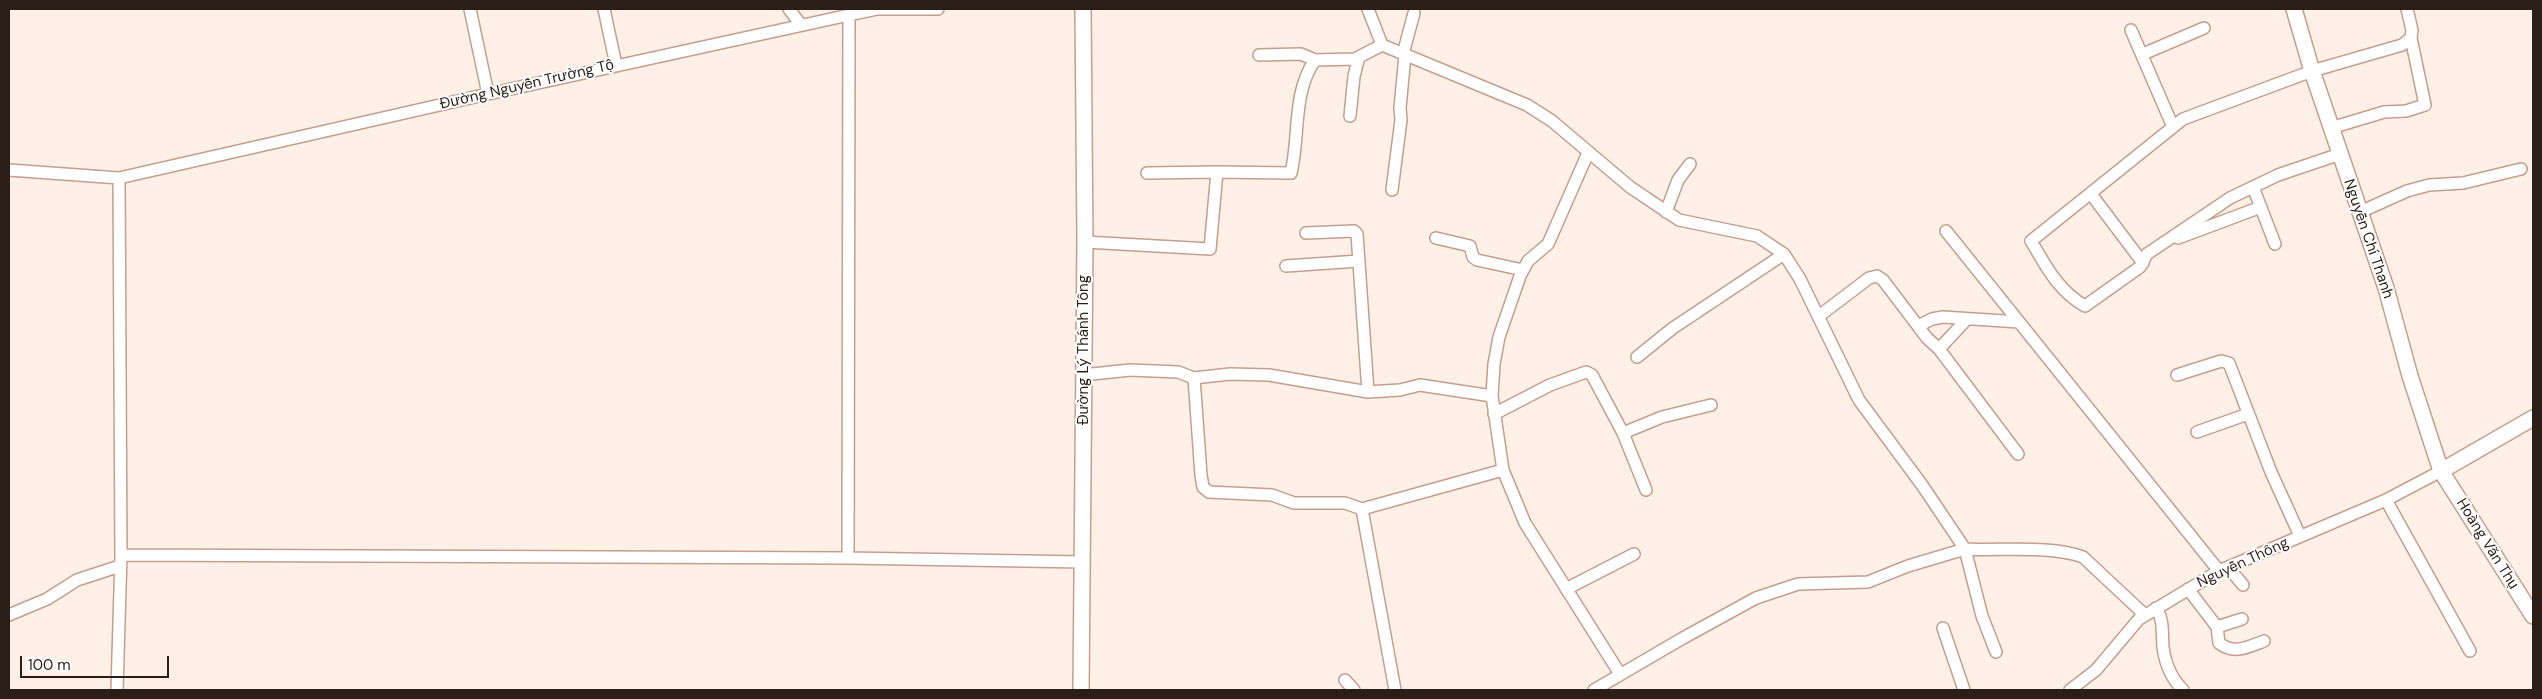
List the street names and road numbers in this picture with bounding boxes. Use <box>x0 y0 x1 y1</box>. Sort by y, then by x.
street label: Đường Nguyễn Trường Tộ <box>438 56 616 114</box>
street label: Nguyễn Chí Thanh <box>2339 177 2397 301</box>
street label: Đường Lý Thánh Tông <box>1075 275 1093 425</box>
street label: Hoàng Văn Thụ <box>2452 495 2522 593</box>
street label: Nguyễn Thông <box>2194 534 2292 592</box>

